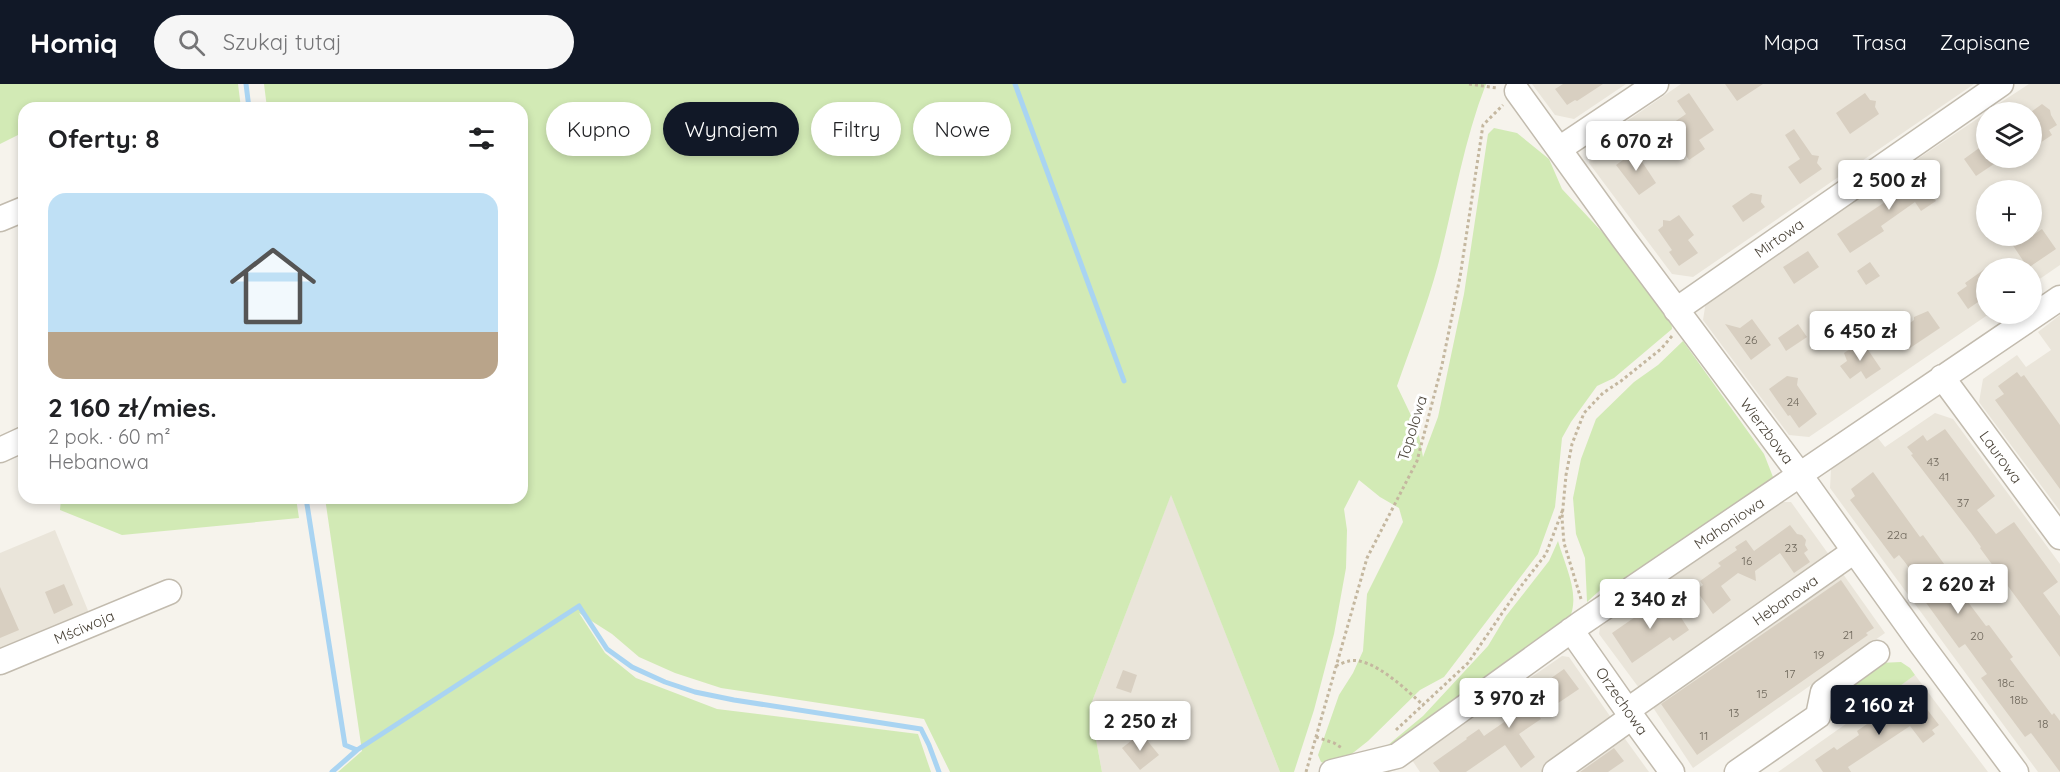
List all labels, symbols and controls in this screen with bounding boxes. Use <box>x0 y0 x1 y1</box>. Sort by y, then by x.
search box <box>154 15 574 69</box>
text: Homiq <box>30 25 118 60</box>
icon: search <box>175 26 208 59</box>
text: Szukaj tutaj <box>223 28 342 56</box>
text: Mapa <box>1764 29 1819 55</box>
text: Trasa <box>1852 29 1907 55</box>
text: Zapisane <box>1940 29 2030 55</box>
chip: Kupno <box>546 102 651 156</box>
chip: Wynajem <box>663 102 799 156</box>
chip: Filtry <box>811 102 901 156</box>
chip: Nowe <box>913 102 1011 156</box>
map controls <box>1976 102 2042 324</box>
button: layers <box>1976 102 2042 168</box>
pin: 6 070 zł <box>1574 121 1698 172</box>
text: Oferty: 8 <box>48 122 159 155</box>
icon: filters <box>465 122 498 155</box>
text: 6 070 zł <box>1600 128 1672 153</box>
pin: 2 500 zł <box>1827 160 1951 211</box>
text: 2 500 zł <box>1852 167 1926 192</box>
button: + <box>1976 180 2042 246</box>
street label: Mirtowa <box>1751 214 1807 262</box>
icon: home <box>219 232 327 340</box>
button: − <box>1976 258 2042 324</box>
pin: 6 450 zł <box>1798 311 1922 362</box>
text: 6 450 zł <box>1824 318 1896 343</box>
house number: 26 <box>1744 332 1758 347</box>
text: 2 160 zł/mies. <box>48 391 217 424</box>
street label: Topolowa <box>1393 393 1431 463</box>
street label: Wierzbowa <box>1736 394 1798 468</box>
house number: 24 <box>1787 394 1799 409</box>
text: 2 pok. · 60 m² <box>48 424 171 449</box>
street label: Laurowa <box>1976 427 2026 487</box>
text: Hebanowa <box>48 449 149 474</box>
house number: 43 <box>1927 454 1939 469</box>
house number: 41 <box>1939 469 1949 484</box>
street label: Mahoniowa <box>1690 493 1768 553</box>
house number: 37 <box>1957 495 1969 510</box>
house number: 22a <box>1887 527 1907 542</box>
house number: 23 <box>1785 540 1797 555</box>
house number: 16 <box>1742 553 1753 568</box>
pin: 2 620 zł <box>1896 564 2020 615</box>
street label: Hebanowa <box>1749 571 1821 629</box>
text: 2 620 zł <box>1922 571 1994 596</box>
pin: 2 340 zł <box>1588 579 1712 630</box>
text: 2 340 zł <box>1614 586 1686 611</box>
street label: Mściwoja <box>51 606 117 648</box>
house number: 21 <box>1842 627 1854 642</box>
house number: 20 <box>1970 628 1984 643</box>
house number: 19 <box>1813 647 1825 662</box>
street label: Orzechowa <box>1592 663 1652 739</box>
house number: 17 <box>1785 666 1795 681</box>
house number: 18c <box>1997 675 2015 690</box>
pin: 3 970 zł <box>1447 678 1571 729</box>
text: 3 970 zł <box>1473 685 1545 710</box>
pin: 2 160 zł <box>1817 685 1941 736</box>
house number: 15 <box>1757 686 1767 701</box>
text: 2 160 zł <box>1845 692 1913 717</box>
house number: 18b <box>2010 692 2028 707</box>
pin: 2 250 zł <box>1078 701 1202 752</box>
house number: 13 <box>1729 705 1739 720</box>
text: 2 250 zł <box>1104 708 1176 733</box>
house number: 18 <box>2038 716 2048 731</box>
house number: 11 <box>1700 728 1708 743</box>

